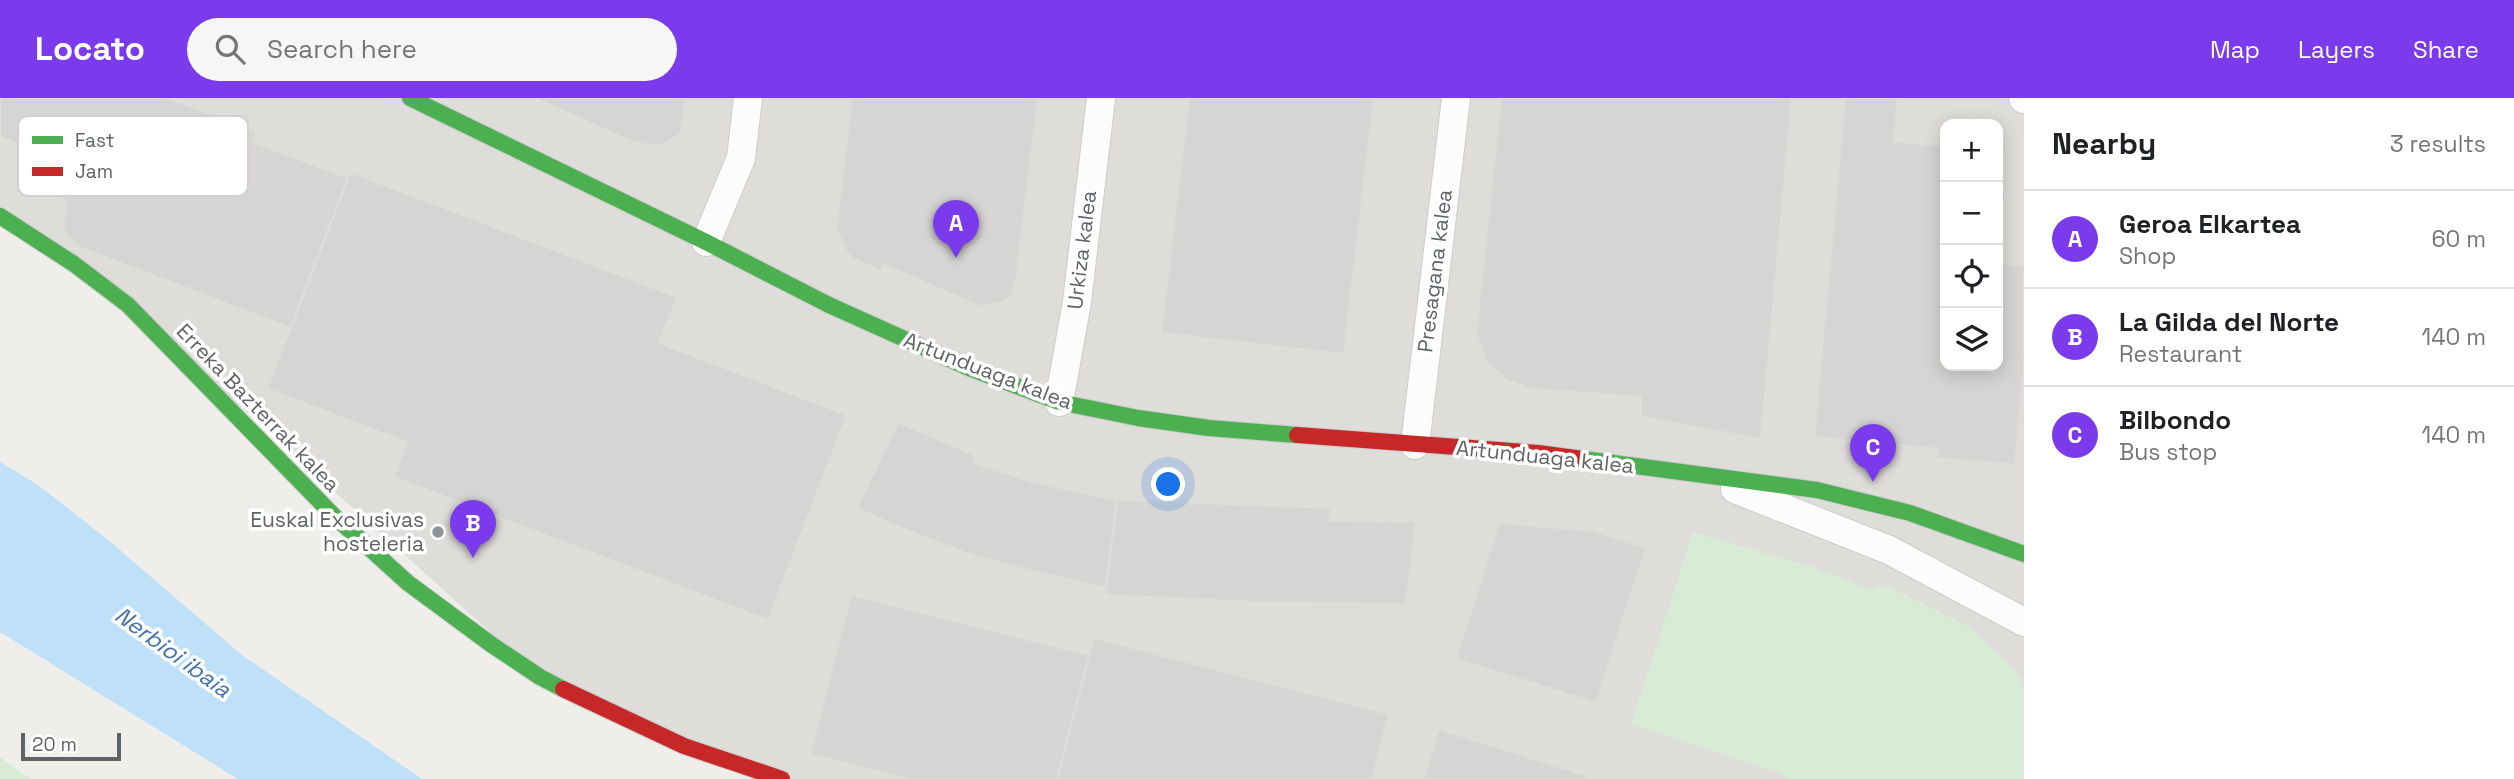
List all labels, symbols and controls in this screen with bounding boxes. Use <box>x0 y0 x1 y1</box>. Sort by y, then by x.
search box <box>187 18 677 81</box>
text: Locato <box>35 28 145 70</box>
icon: search <box>211 30 249 68</box>
text: Search here <box>267 32 417 66</box>
text: Map <box>2210 34 2260 65</box>
text: Layers <box>2298 34 2375 65</box>
text: Share <box>2413 34 2479 65</box>
legend <box>18 116 248 196</box>
map controls <box>1940 119 2003 371</box>
button: + <box>1940 119 2003 182</box>
text: Nearby <box>2052 124 2156 163</box>
text: Fast <box>75 128 115 153</box>
text: 3 results <box>2390 129 2486 159</box>
text: Jam <box>75 159 113 184</box>
button: − <box>1940 182 2003 245</box>
street label: Presagana kalea <box>1411 188 1458 354</box>
street label: Urkiza kalea <box>1061 189 1102 311</box>
pin: A <box>933 200 979 258</box>
text: Geroa Elkartea <box>2119 207 2301 241</box>
text: A <box>2068 224 2082 254</box>
text: 60 m <box>2431 224 2486 254</box>
text: Shop <box>2119 241 2176 271</box>
button: locate <box>1940 245 2003 308</box>
text: La Gilda del Norte <box>2119 305 2339 339</box>
button: layers <box>1940 308 2003 371</box>
street label: Erreka Bazterrak kalea <box>171 318 346 498</box>
text: B <box>2067 322 2083 352</box>
text: 140 m <box>2422 322 2486 352</box>
street label: Artunduaga kalea <box>900 326 1076 415</box>
text: Restaurant <box>2119 339 2242 369</box>
text: Bilbondo <box>2119 403 2231 437</box>
text: C <box>2068 420 2082 450</box>
text: 140 m <box>2422 420 2486 450</box>
pin: C <box>1850 424 1896 482</box>
street label: Artunduaga kalea <box>1455 434 1635 479</box>
text: Bus stop <box>2119 437 2217 467</box>
your location <box>1151 467 1185 501</box>
pin: B <box>450 500 496 558</box>
place label: Euskal Exclusivas hosteleria <box>250 506 424 557</box>
marker: Euskal Exclusivas hosteleria <box>430 524 446 540</box>
water label: Nerbioi ibaia <box>109 600 238 705</box>
scale bar <box>21 730 121 762</box>
text: 20 m <box>32 732 77 757</box>

